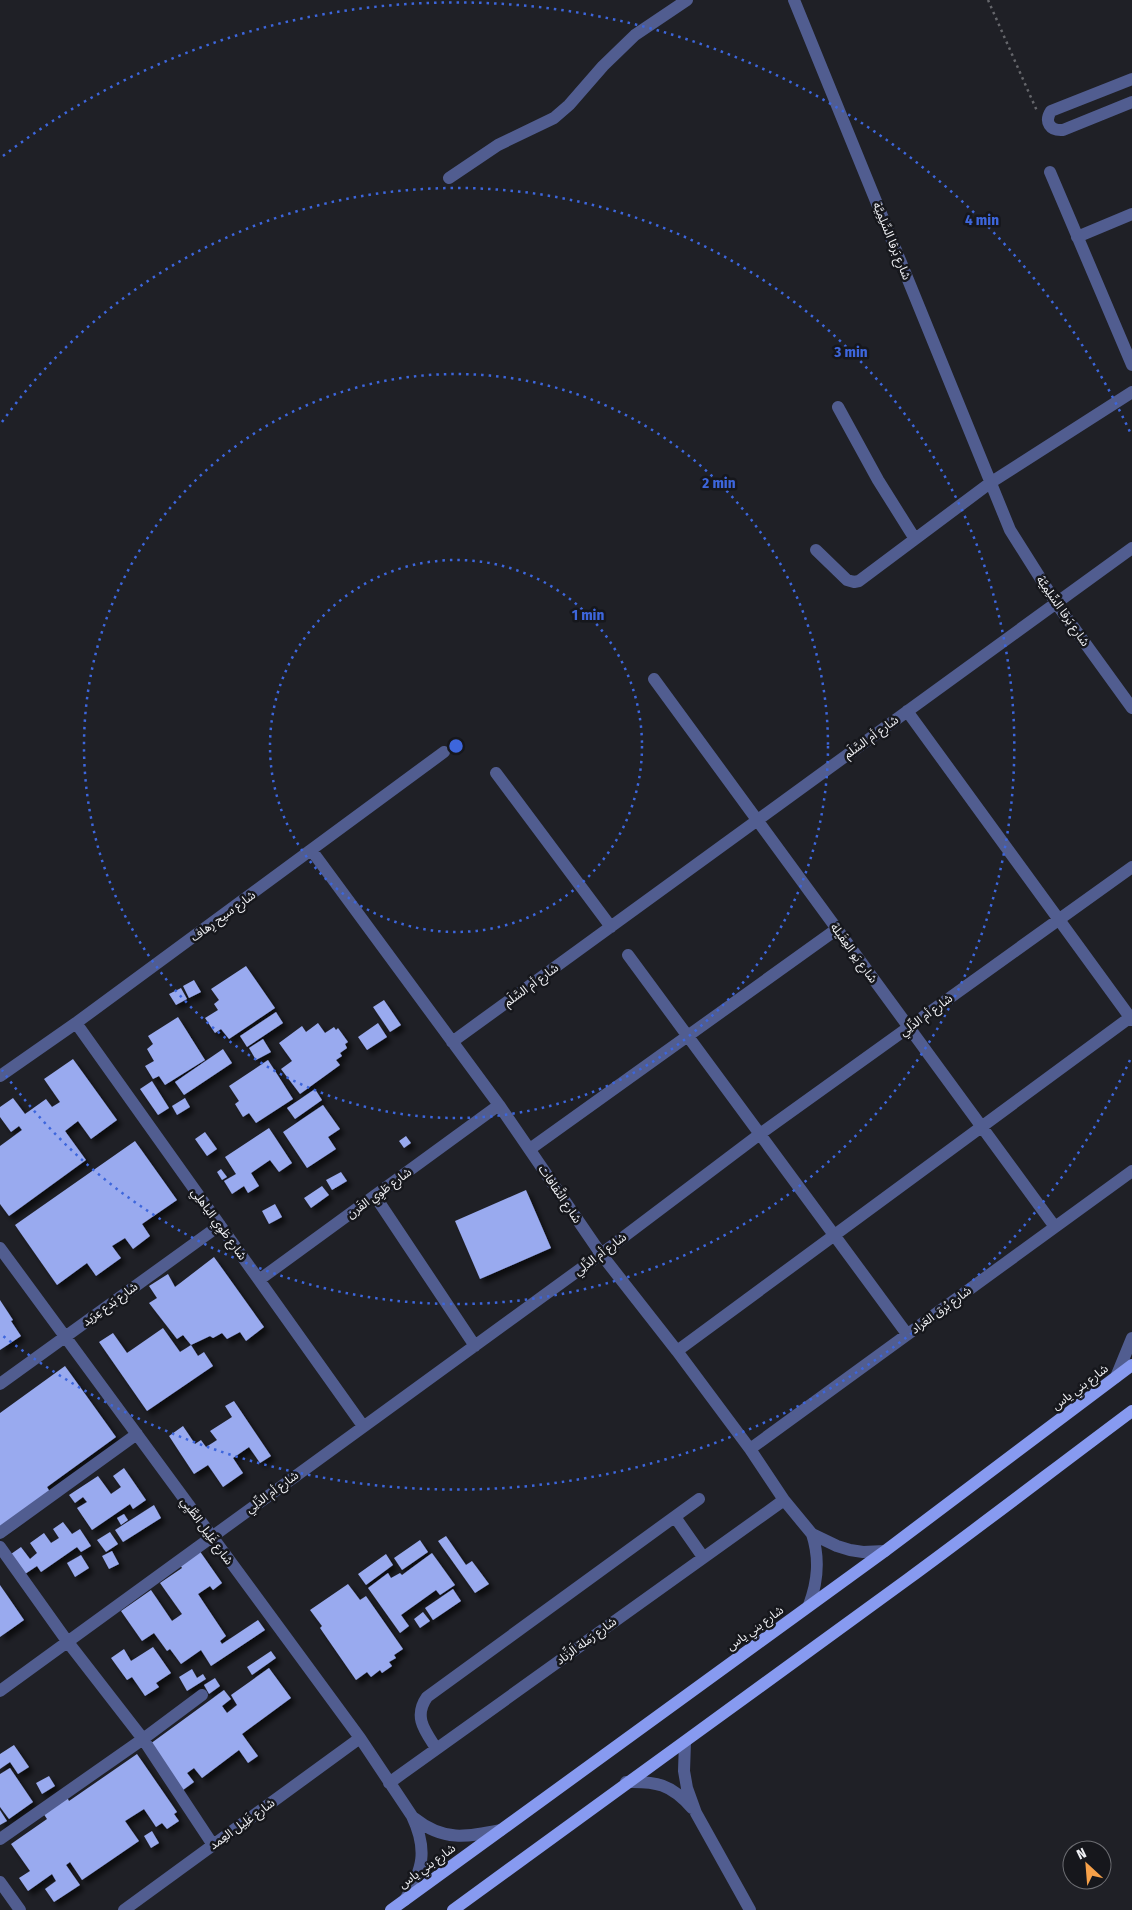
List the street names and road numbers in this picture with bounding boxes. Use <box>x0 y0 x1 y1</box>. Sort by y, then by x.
street label: شارع بَرقا السِّلِمِيَّة <box>868 200 914 283</box>
street label: شارع بَرقا السِّلِمِيَّة <box>1032 573 1092 650</box>
street label: شارع أم السَّلَم <box>840 712 902 763</box>
street label: شارع سيح رِهاف <box>188 888 260 946</box>
street label: شارع يَو العِقَيلة <box>826 920 880 987</box>
street label: شارع أم السَّلَم <box>500 960 562 1011</box>
street label: شارع أم الدِّلِي <box>896 991 957 1041</box>
street label: شارع الثَّقافات <box>534 1161 586 1227</box>
street label: شارع طَوِي القَرن <box>344 1165 416 1224</box>
street label: شارع طَوِي الياهلِي <box>186 1185 250 1264</box>
street label: شارع أم الدِّلِي <box>571 1229 631 1280</box>
street label: شارع بَدع عِرَيد <box>80 1279 142 1330</box>
street label: شارع بُرق العَراد <box>908 1283 975 1338</box>
street label: شارع بني ياس <box>1049 1361 1113 1415</box>
street label: شارع أم الدِّلِي <box>242 1468 303 1518</box>
street label: شارع غَلِيل الطَّيِي <box>176 1495 236 1569</box>
street label: شارع بني ياس <box>724 1603 788 1656</box>
street label: شارع رَملة اَلزِّناد <box>552 1613 620 1669</box>
street label: شارع غَلِيل العِمد <box>206 1795 279 1854</box>
street label: شارع بني ياس <box>396 1841 460 1894</box>

